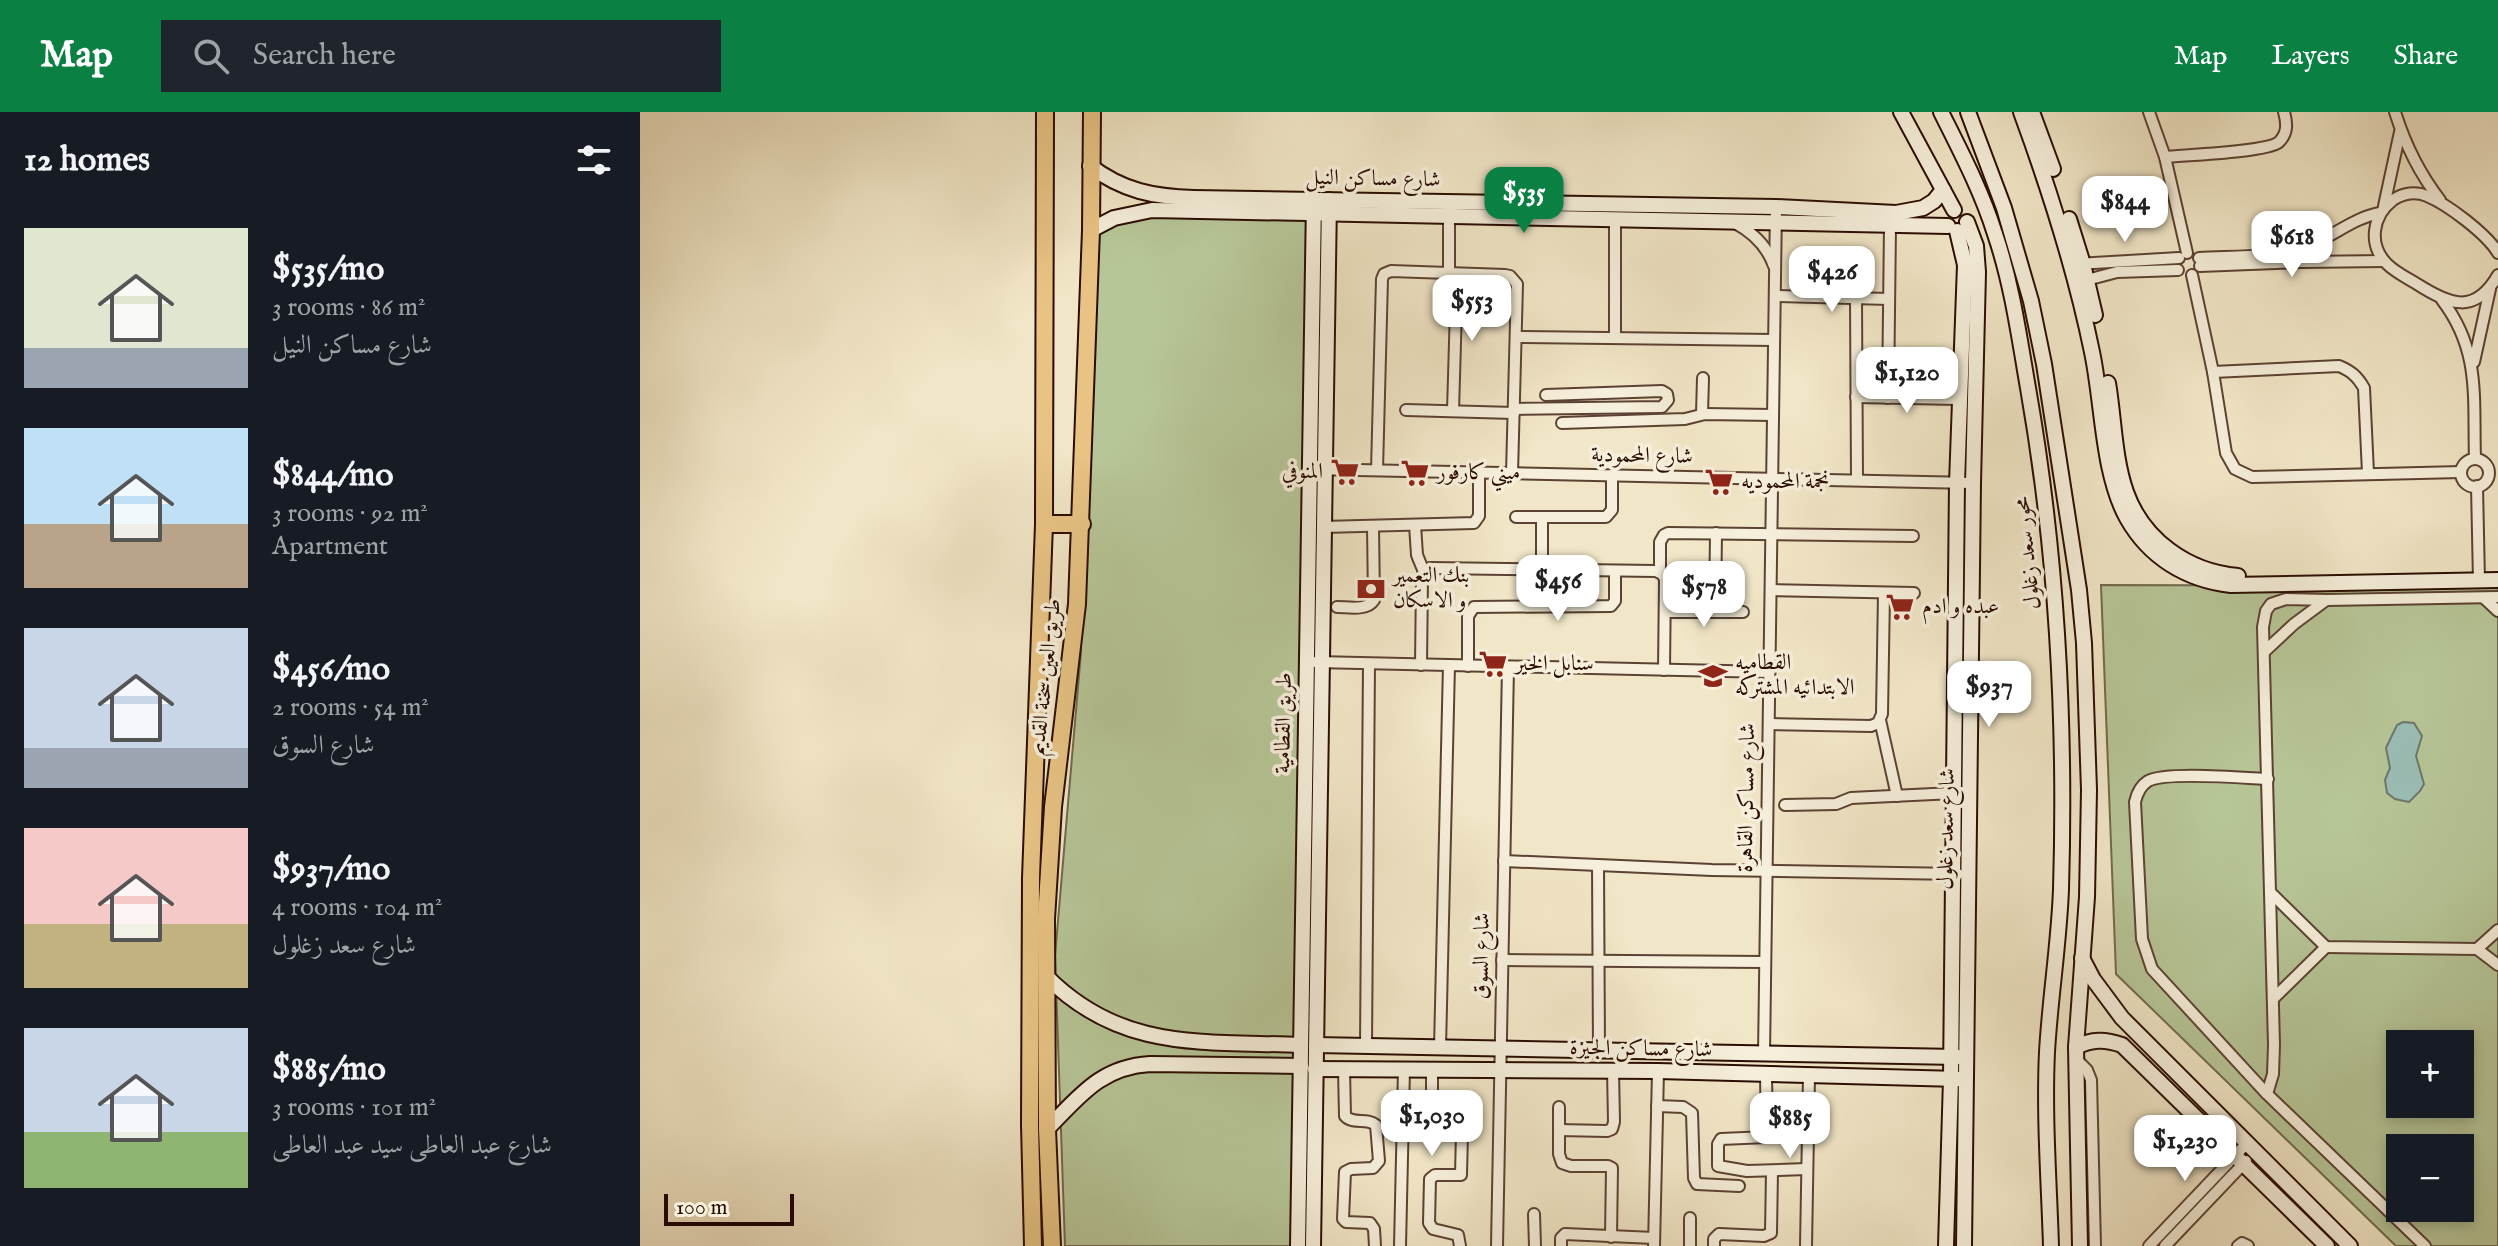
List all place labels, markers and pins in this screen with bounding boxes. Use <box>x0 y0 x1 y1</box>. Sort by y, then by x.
pin: $535 <box>1477 167 1571 235</box>
pin: $844 <box>2078 176 2172 244</box>
pin: $618 <box>2245 211 2339 279</box>
pin: $426 <box>1785 246 1879 314</box>
pin: $553 <box>1425 275 1519 343</box>
pin: $1,120 <box>1842 347 1972 415</box>
supermarket icon: المنوفي <box>1330 457 1360 487</box>
place label: المنوفي <box>1282 458 1323 489</box>
supermarket icon: ميني كارفور <box>1400 458 1430 488</box>
place label: ميني كارفور <box>1435 459 1520 492</box>
supermarket icon: نجمة المحموديه <box>1704 467 1734 497</box>
place label: نجمة المحموديه <box>1741 468 1830 496</box>
pin: $456 <box>1511 555 1605 623</box>
pin: $578 <box>1657 561 1751 629</box>
place label: بنك التعمير و الاسكان <box>1391 562 1469 615</box>
bank icon: بنك التعمير و الاسكان <box>1356 574 1386 604</box>
supermarket icon: عبده و ادم <box>1885 592 1915 622</box>
place label: عبده و ادم <box>1922 593 1999 625</box>
supermarket icon: سنابل الخير <box>1478 649 1508 679</box>
place label: القطاميه الابتدائيه المشتركه <box>1735 649 1855 702</box>
place label: سنابل الخير <box>1513 650 1594 678</box>
school or university icon: القطاميه الابتدائيه المشتركه <box>1698 661 1728 691</box>
pin: $937 <box>1942 661 2036 729</box>
pin: $1,030 <box>1367 1090 1497 1158</box>
pin: $885 <box>1743 1092 1837 1160</box>
pin: $1,230 <box>2120 1115 2250 1183</box>

